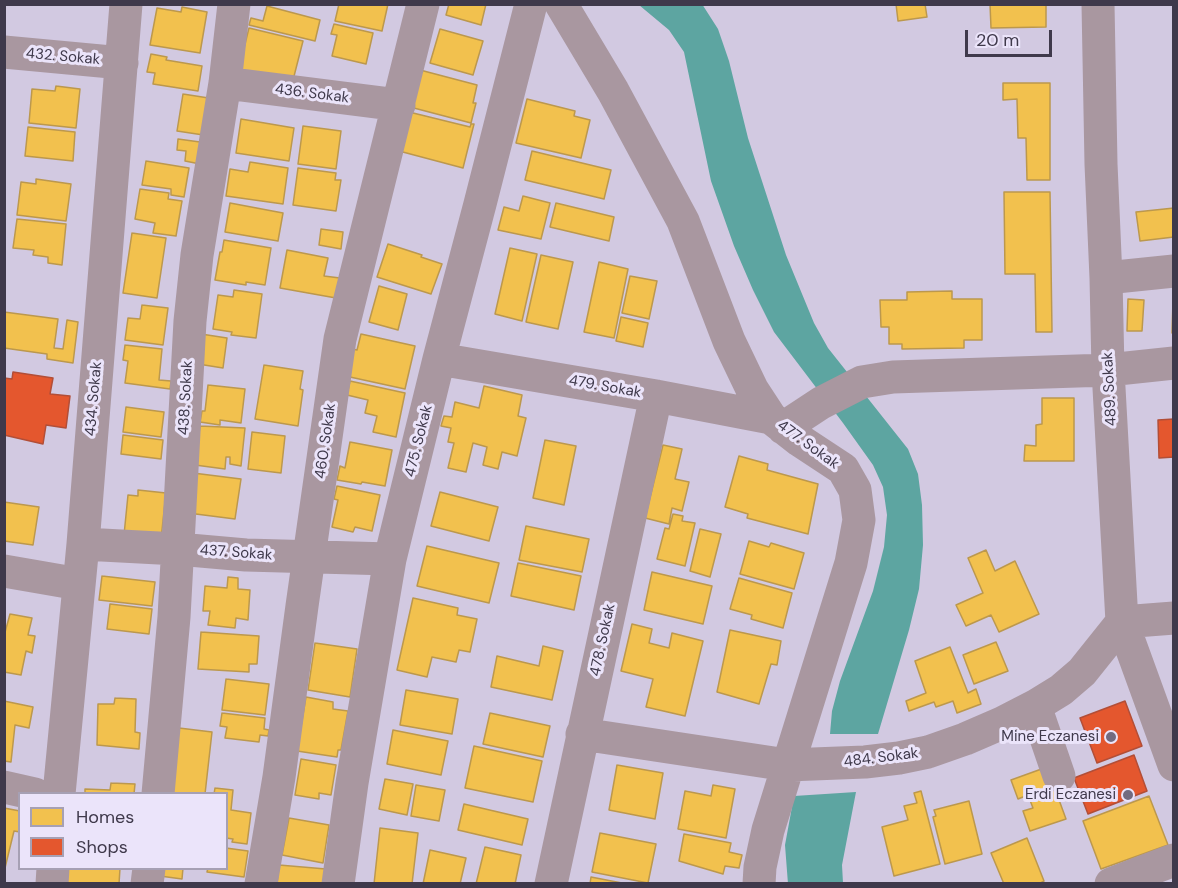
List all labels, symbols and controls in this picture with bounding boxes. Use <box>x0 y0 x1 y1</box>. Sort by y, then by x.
scale bar <box>968 18 1055 56</box>
text: 20 m <box>976 28 1019 52</box>
street label: 432. Sokak <box>25 45 101 69</box>
street label: 436. Sokak <box>274 81 350 107</box>
street label: 489. Sokak <box>1099 351 1121 427</box>
street label: 438. Sokak <box>175 360 197 436</box>
street label: 434. Sokak <box>82 361 106 437</box>
street label: 479. Sokak <box>567 372 643 402</box>
street label: 460. Sokak <box>312 402 340 480</box>
street label: 475. Sokak <box>401 403 437 479</box>
street label: 477. Sokak <box>774 417 842 473</box>
street label: 437. Sokak <box>199 541 273 565</box>
street label: 478. Sokak <box>587 602 619 678</box>
place label: Mine Eczanesi <box>1001 728 1099 746</box>
marker: Mine Eczanesi <box>1104 730 1118 744</box>
street label: 484. Sokak <box>843 744 919 772</box>
place label: Erdi Eczanesi <box>1025 786 1116 804</box>
marker: Erdi Eczanesi <box>1121 788 1135 802</box>
legend <box>18 792 228 870</box>
text: Homes <box>76 805 134 829</box>
text: Shops <box>76 835 128 859</box>

